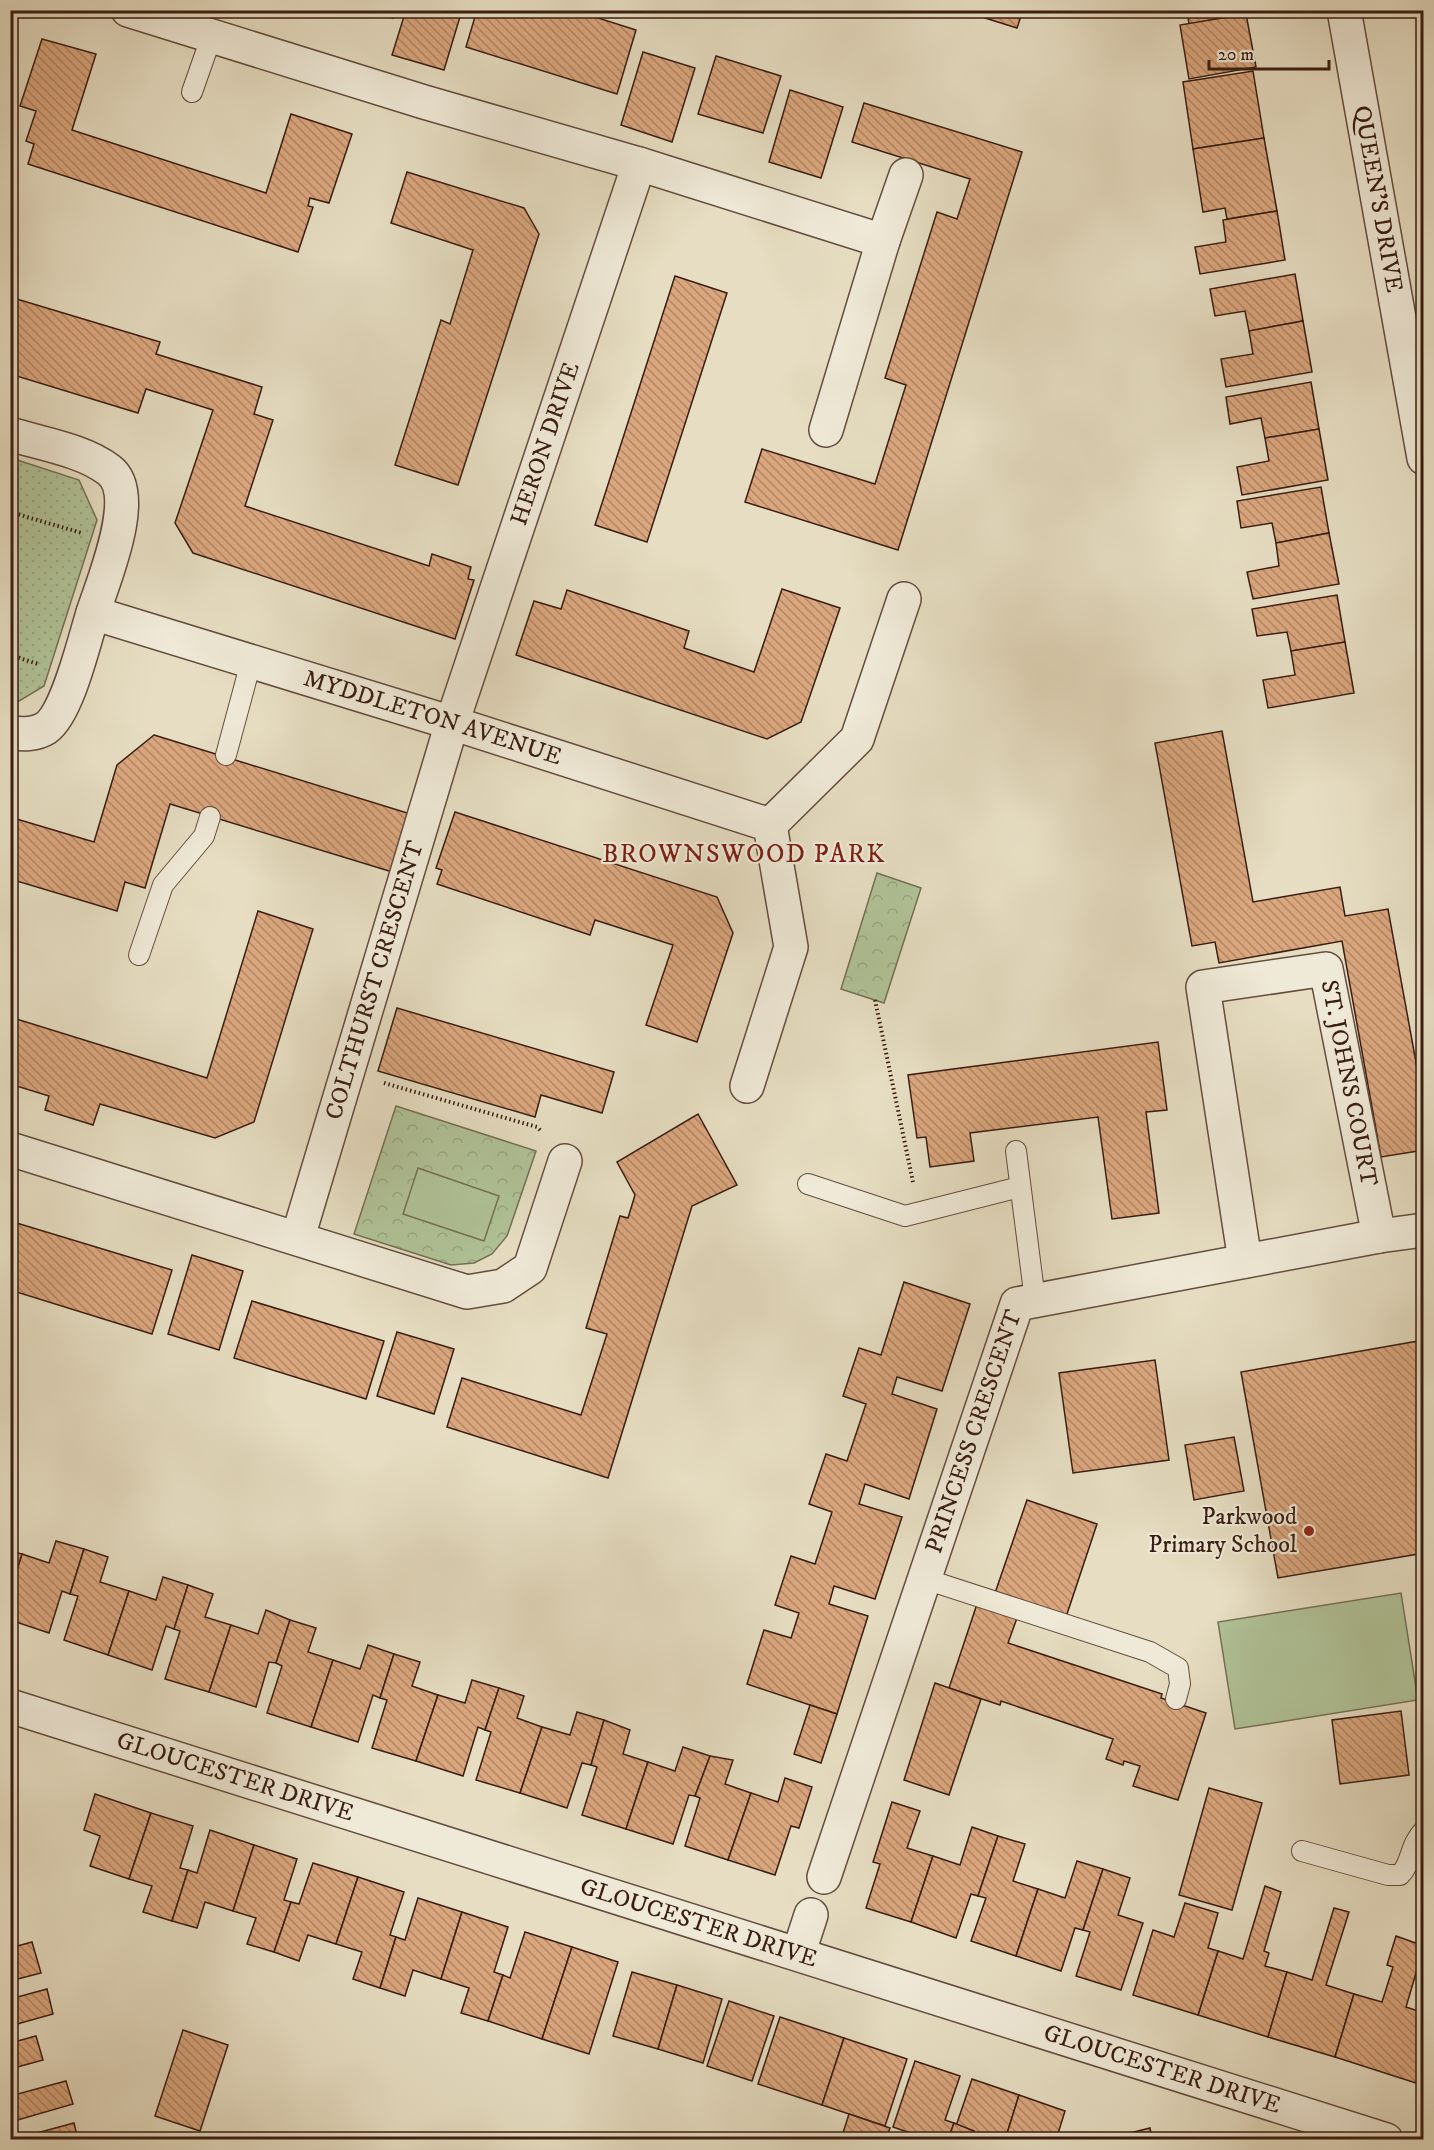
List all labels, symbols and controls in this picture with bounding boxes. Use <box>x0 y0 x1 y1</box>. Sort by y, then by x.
scale bar <box>1209 33 1329 71</box>
text: 20 m <box>1218 44 1254 66</box>
street label: QUEEN'S DRIVE <box>1346 103 1409 295</box>
street label: HERON DRIVE <box>504 358 587 529</box>
street label: MYDDLETON AVENUE <box>300 663 565 772</box>
street label: COLTHURST CRESCENT <box>319 837 431 1123</box>
district label: BROWNSWOOD PARK <box>602 838 886 871</box>
street label: ST. JOHNS COURT <box>1314 978 1384 1189</box>
street label: PRINCESS CRESCENT <box>919 1306 1029 1557</box>
place label: Parkwood Primary School <box>1148 1502 1298 1560</box>
marker: Parkwood Primary School <box>1302 1524 1316 1538</box>
street label: GLOUCESTER DRIVE <box>113 1726 357 1828</box>
street label: GLOUCESTER DRIVE <box>576 1872 821 1975</box>
street label: GLOUCESTER DRIVE <box>1040 2018 1284 2121</box>

